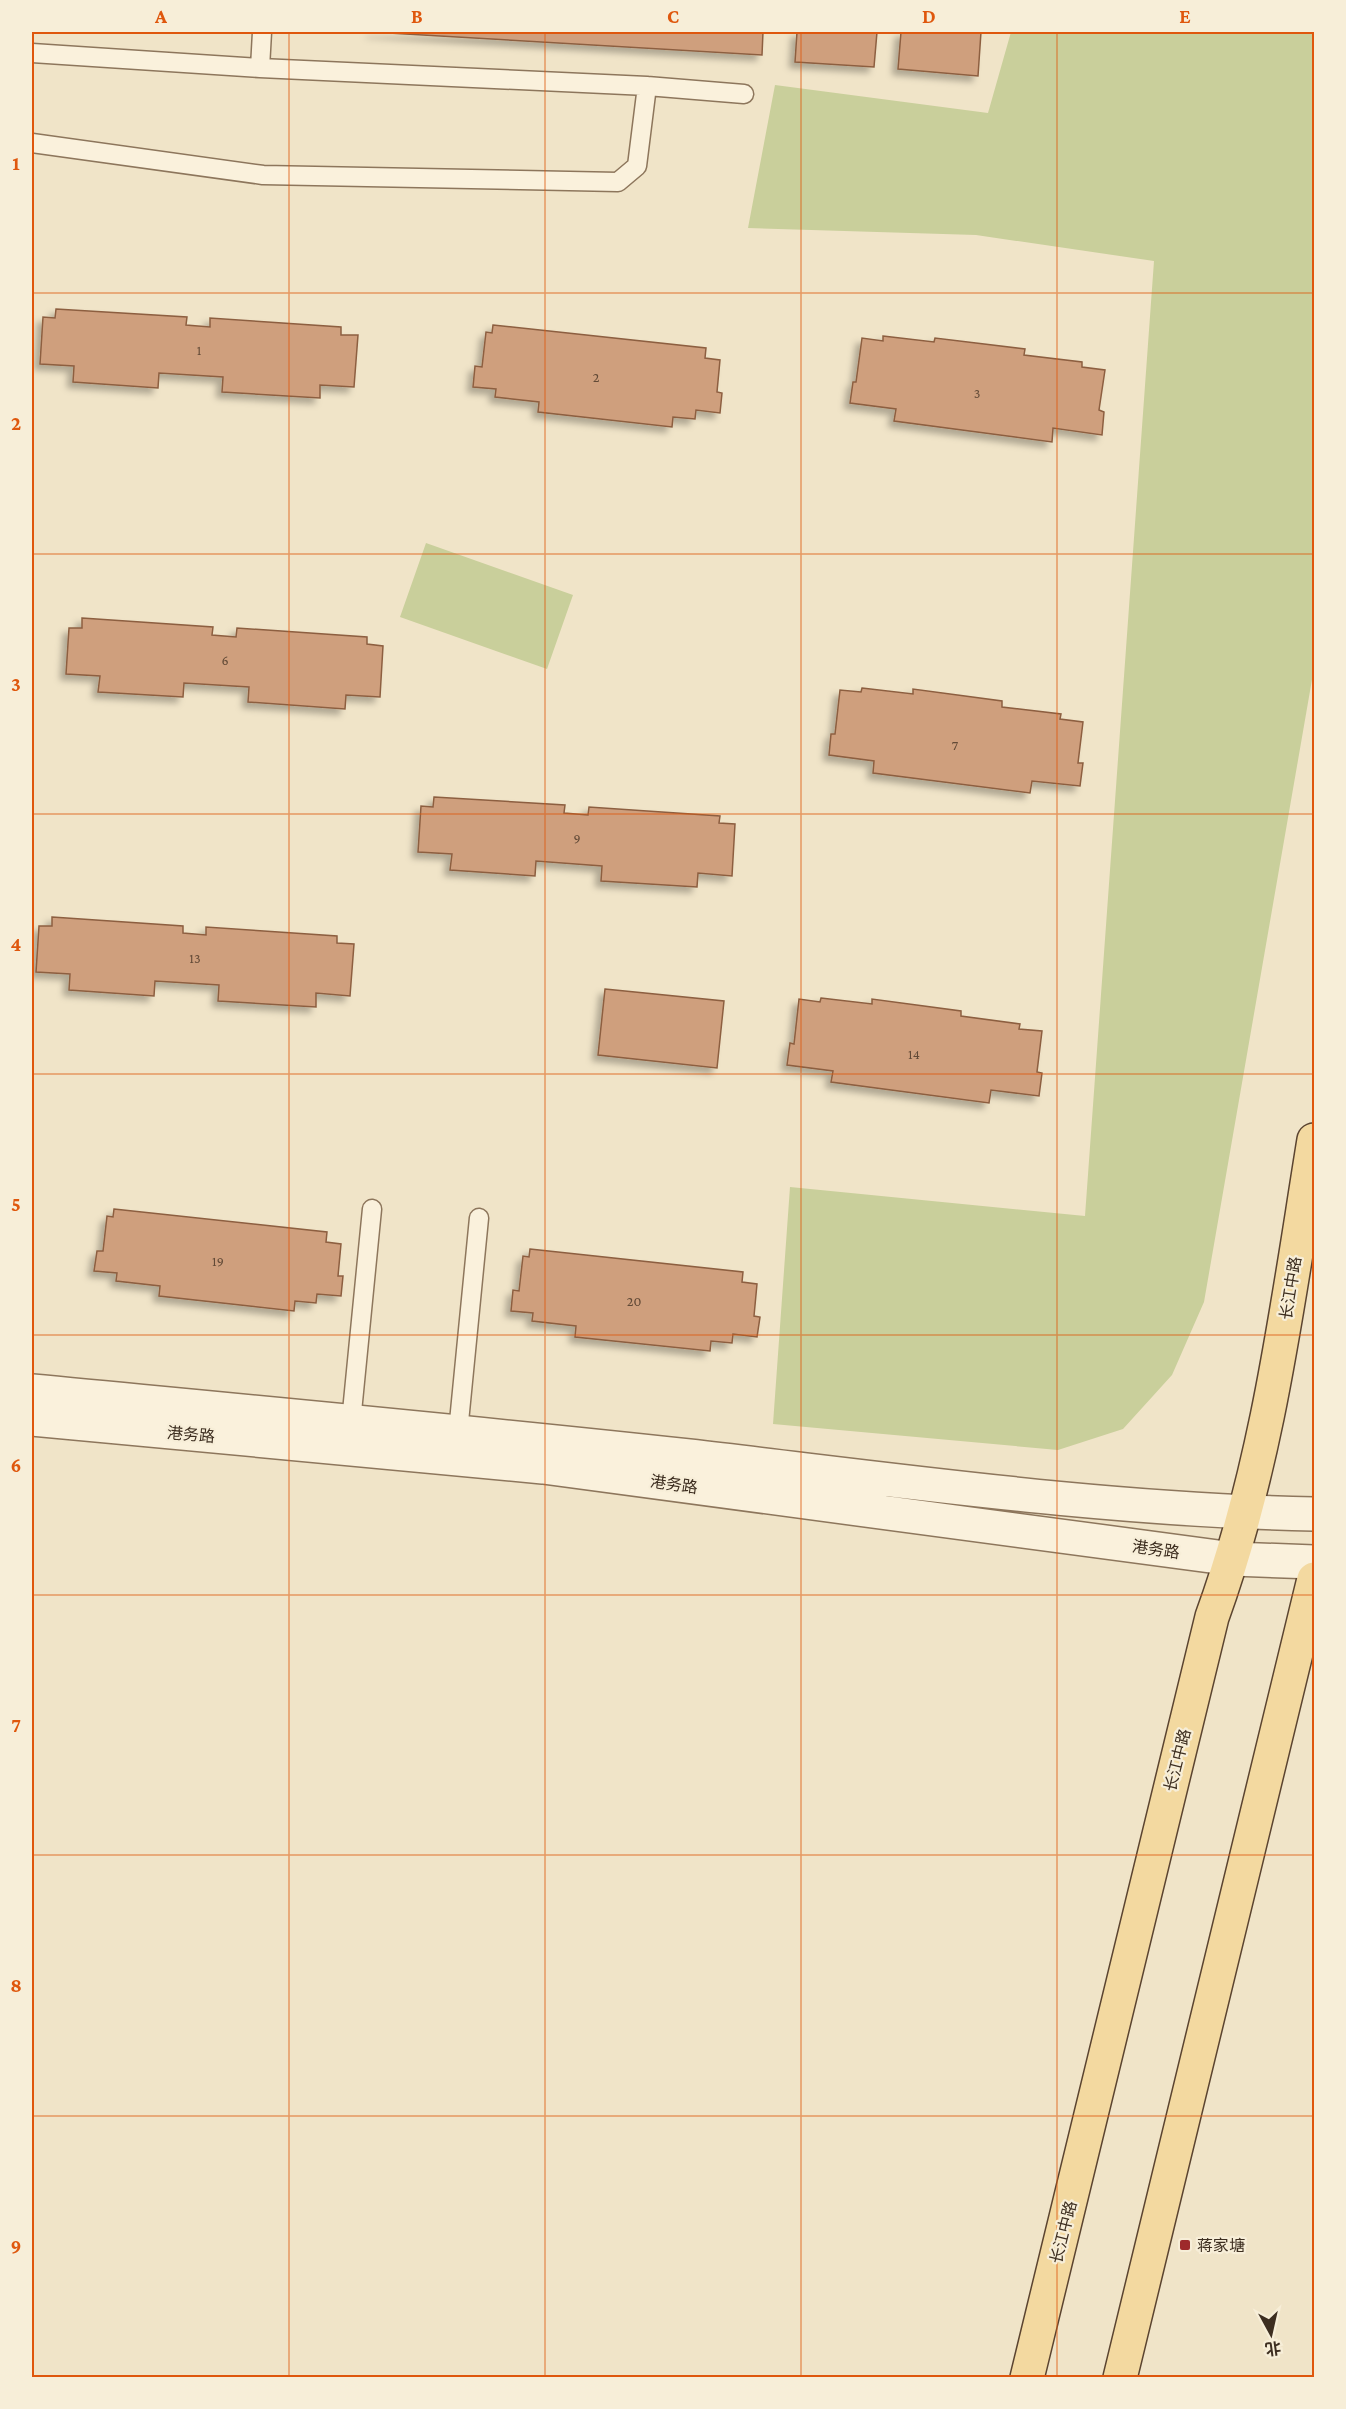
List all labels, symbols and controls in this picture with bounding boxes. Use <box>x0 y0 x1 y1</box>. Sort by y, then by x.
text: A <box>154 5 168 27</box>
text: B <box>411 5 423 27</box>
text: C <box>667 5 679 27</box>
text: D <box>922 5 936 27</box>
text: E <box>1179 5 1191 27</box>
text: 1 <box>12 152 20 174</box>
house number: 1 <box>197 342 202 358</box>
house number: 2 <box>593 369 600 385</box>
house number: 3 <box>974 385 980 401</box>
text: 2 <box>11 412 21 434</box>
house number: 6 <box>221 652 229 668</box>
text: 3 <box>11 673 21 695</box>
house number: 7 <box>952 737 959 753</box>
house number: 9 <box>573 830 581 846</box>
text: 4 <box>11 933 22 955</box>
house number: 13 <box>189 950 201 966</box>
house number: 14 <box>908 1046 920 1062</box>
text: 5 <box>11 1193 21 1215</box>
house number: 19 <box>212 1253 224 1269</box>
street label: 长江中路 <box>1277 1255 1304 1321</box>
house number: 20 <box>627 1293 641 1309</box>
street label: 港务路 <box>166 1424 216 1445</box>
text: 6 <box>11 1454 21 1476</box>
street label: 港务路 <box>649 1473 699 1496</box>
street label: 港务路 <box>1131 1538 1181 1561</box>
text: 7 <box>11 1714 21 1736</box>
street label: 长江中路 <box>1161 1727 1193 1793</box>
text: 8 <box>10 1974 22 1996</box>
street label: 长江中路 <box>1047 2199 1079 2265</box>
text: 9 <box>11 2235 21 2257</box>
place label: 蒋家塘 <box>1197 2237 1245 2254</box>
marker: 蒋家塘 <box>1178 2238 1192 2252</box>
north arrow <box>1241 2304 1301 2364</box>
text: 北 <box>1264 2339 1282 2358</box>

